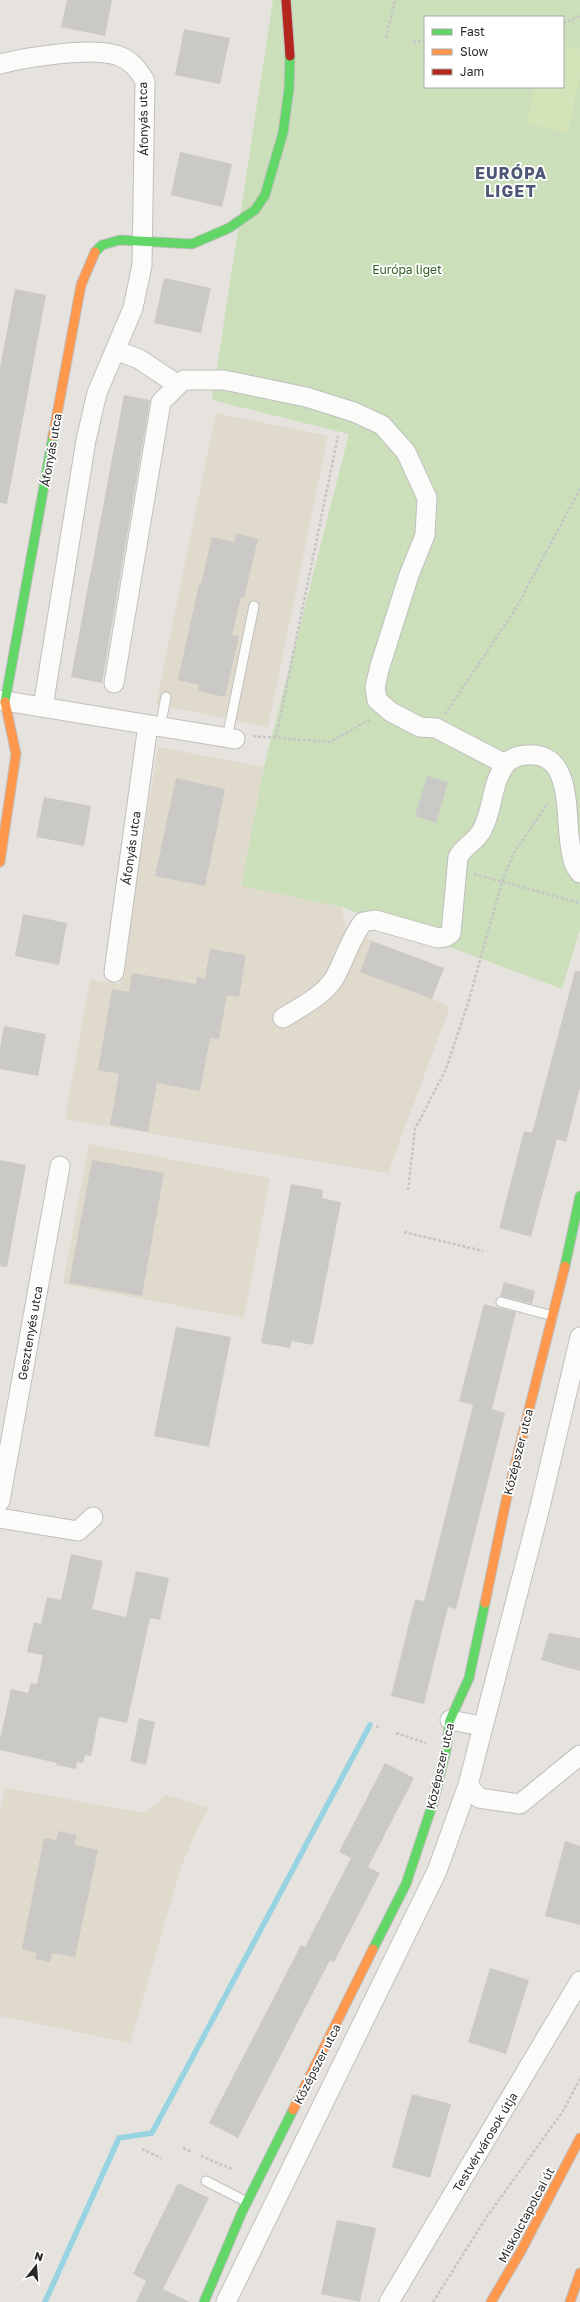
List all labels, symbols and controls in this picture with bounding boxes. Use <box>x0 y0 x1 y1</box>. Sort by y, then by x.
legend <box>424 16 564 88</box>
text: Fast <box>460 24 485 39</box>
text: Slow <box>460 44 488 59</box>
text: Jam <box>460 64 484 79</box>
street label: Áfonyás utca <box>135 82 151 156</box>
district label: EURÓPA LIGET <box>475 163 547 201</box>
park label: Európa liget <box>372 262 442 277</box>
street label: Áfonyás utca <box>37 412 65 488</box>
street label: Áfonyás utca <box>118 810 144 886</box>
street label: Gesztenyés utca <box>14 1285 46 1381</box>
street label: Középszer utca <box>500 1407 536 1497</box>
street label: Középszer utca <box>423 1721 457 1811</box>
street label: Középszer utca <box>290 2021 344 2107</box>
street label: Testvérvárosok útja <box>449 2089 521 2195</box>
street label: Miskolctapolcai út <box>495 2165 557 2265</box>
north arrow <box>16 2246 56 2286</box>
text: N <box>33 2249 45 2263</box>

